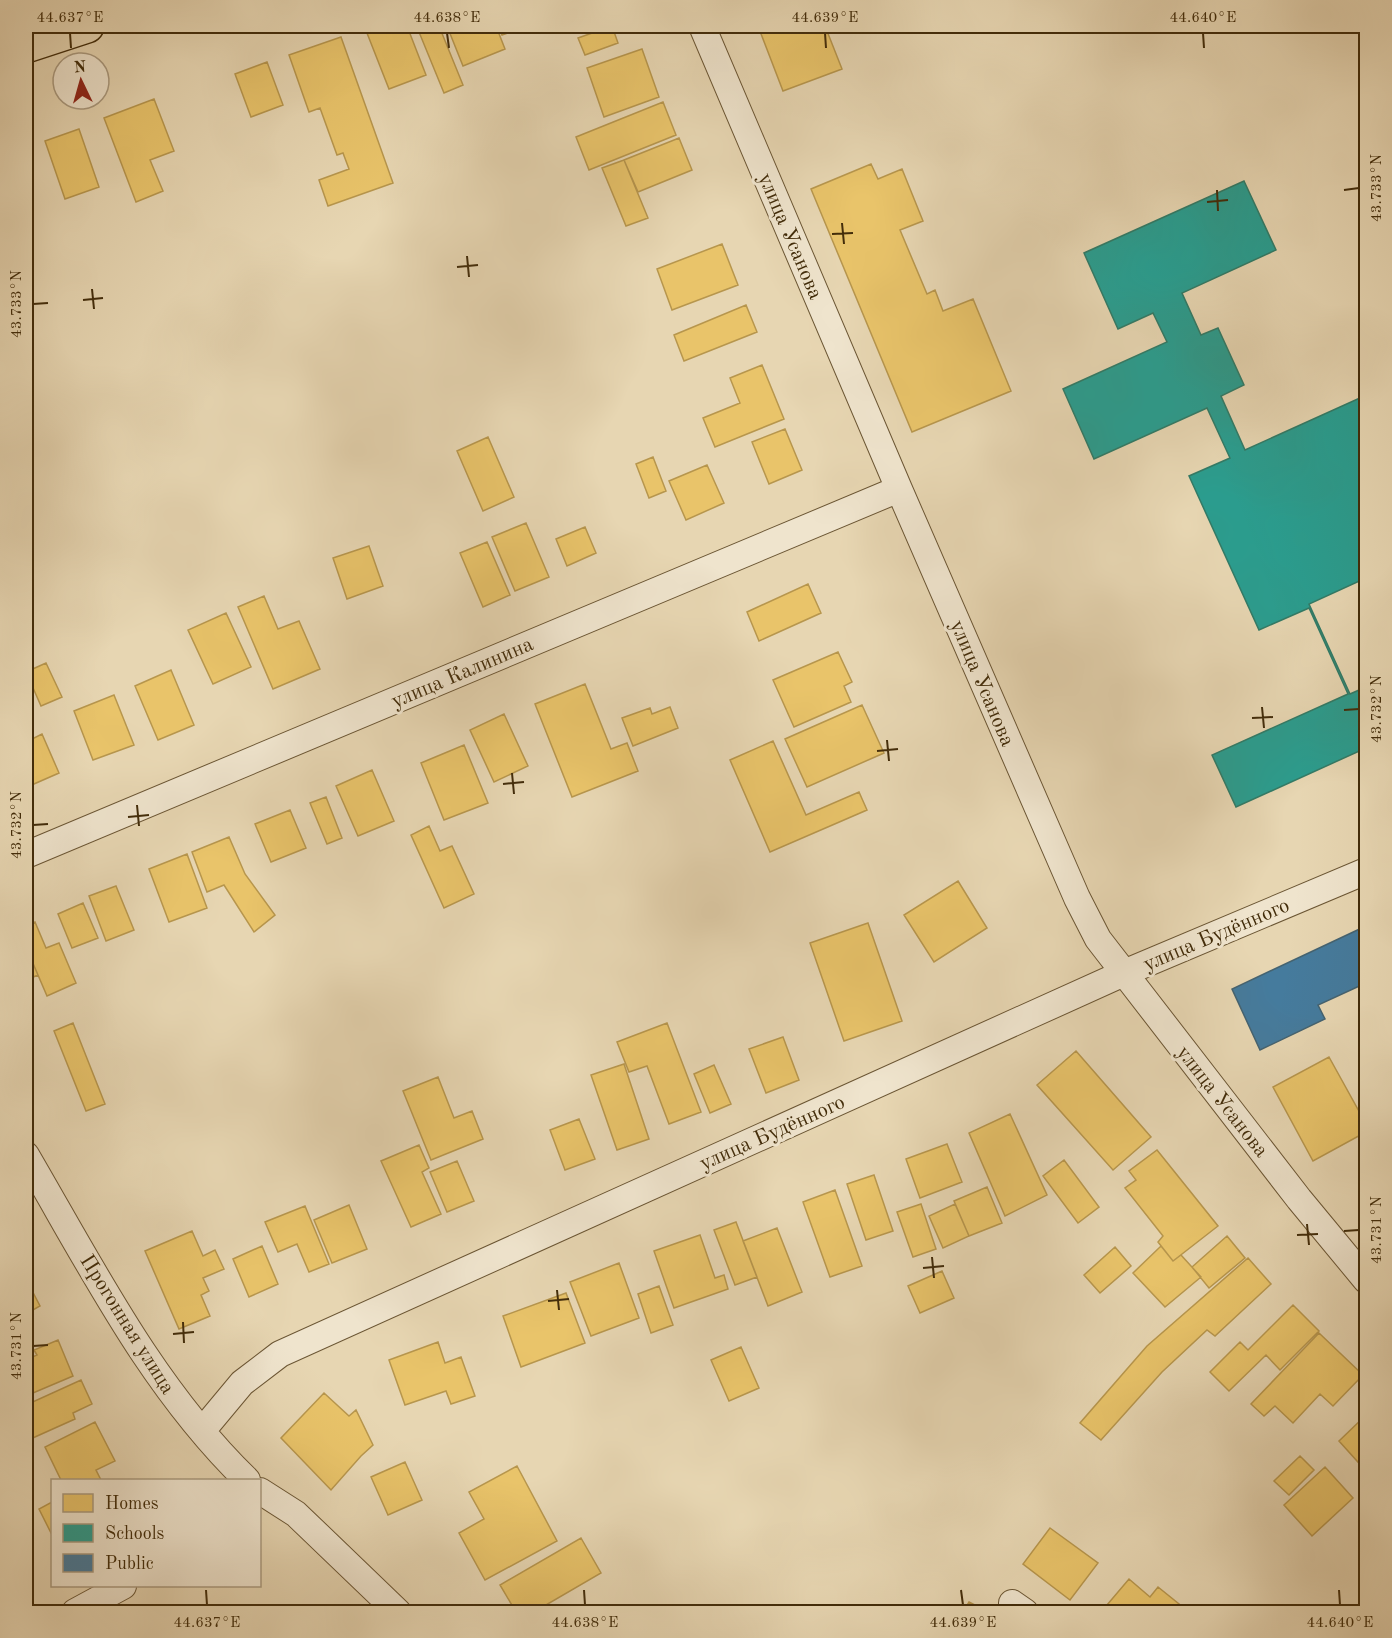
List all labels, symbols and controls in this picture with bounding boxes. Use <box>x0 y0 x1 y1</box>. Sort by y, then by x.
text: 44.637°E <box>37 11 103 26</box>
text: 44.638°E <box>414 11 480 26</box>
text: 44.639°E <box>792 11 858 26</box>
text: 44.640°E <box>1170 11 1236 26</box>
north arrow <box>51 51 111 111</box>
text: N <box>73 59 87 77</box>
text: 43.733°N <box>1370 154 1385 222</box>
street label: улица Усанова <box>754 170 826 303</box>
text: 43.733°N <box>10 270 25 338</box>
street label: улица Усанова <box>946 617 1018 750</box>
street label: улица Калинина <box>389 634 537 713</box>
text: 43.732°N <box>1370 675 1385 743</box>
text: 43.732°N <box>10 791 25 859</box>
street label: улица Будённого <box>1140 895 1293 976</box>
street label: улица Усанова <box>1172 1042 1272 1162</box>
street label: улица Будённого <box>697 1092 848 1175</box>
text: 43.731°N <box>1370 1196 1385 1264</box>
street label: Прогонная улица <box>75 1251 178 1398</box>
text: 43.731°N <box>10 1312 25 1380</box>
legend <box>51 1479 261 1587</box>
text: Homes <box>105 1495 159 1513</box>
text: Schools <box>105 1525 165 1543</box>
text: Public <box>105 1555 154 1573</box>
text: 44.637°E <box>174 1616 240 1631</box>
text: 44.638°E <box>552 1616 618 1631</box>
text: 44.639°E <box>930 1616 996 1631</box>
text: 44.640°E <box>1307 1616 1373 1631</box>

